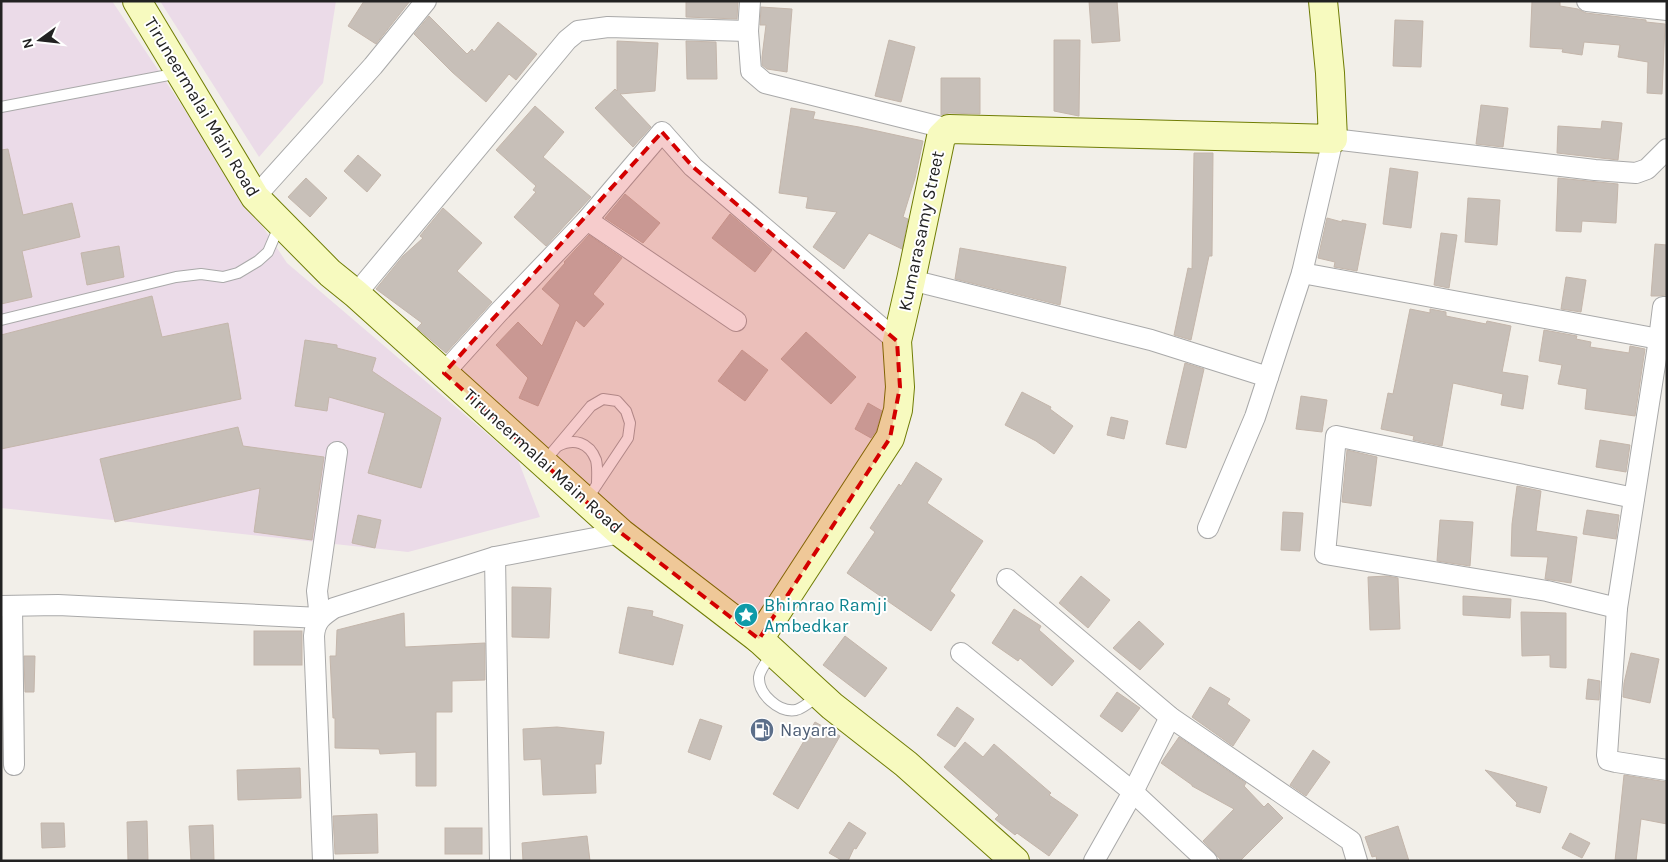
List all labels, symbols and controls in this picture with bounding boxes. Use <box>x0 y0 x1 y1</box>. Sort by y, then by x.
street label: Tiruneermalai Main Road <box>140 13 264 201</box>
north arrow <box>15 15 65 65</box>
text: N <box>18 36 37 50</box>
street label: Kumarasamy Street <box>893 149 949 313</box>
street label: Tiruneermalai Main Road <box>459 384 627 538</box>
place label: Bhimrao Ramji Ambedkar <box>764 594 888 637</box>
place icon: Bhimrao Ramji Ambedkar <box>733 602 759 628</box>
fuel station icon: Nayara <box>749 717 775 743</box>
place label: Nayara <box>780 719 837 741</box>

